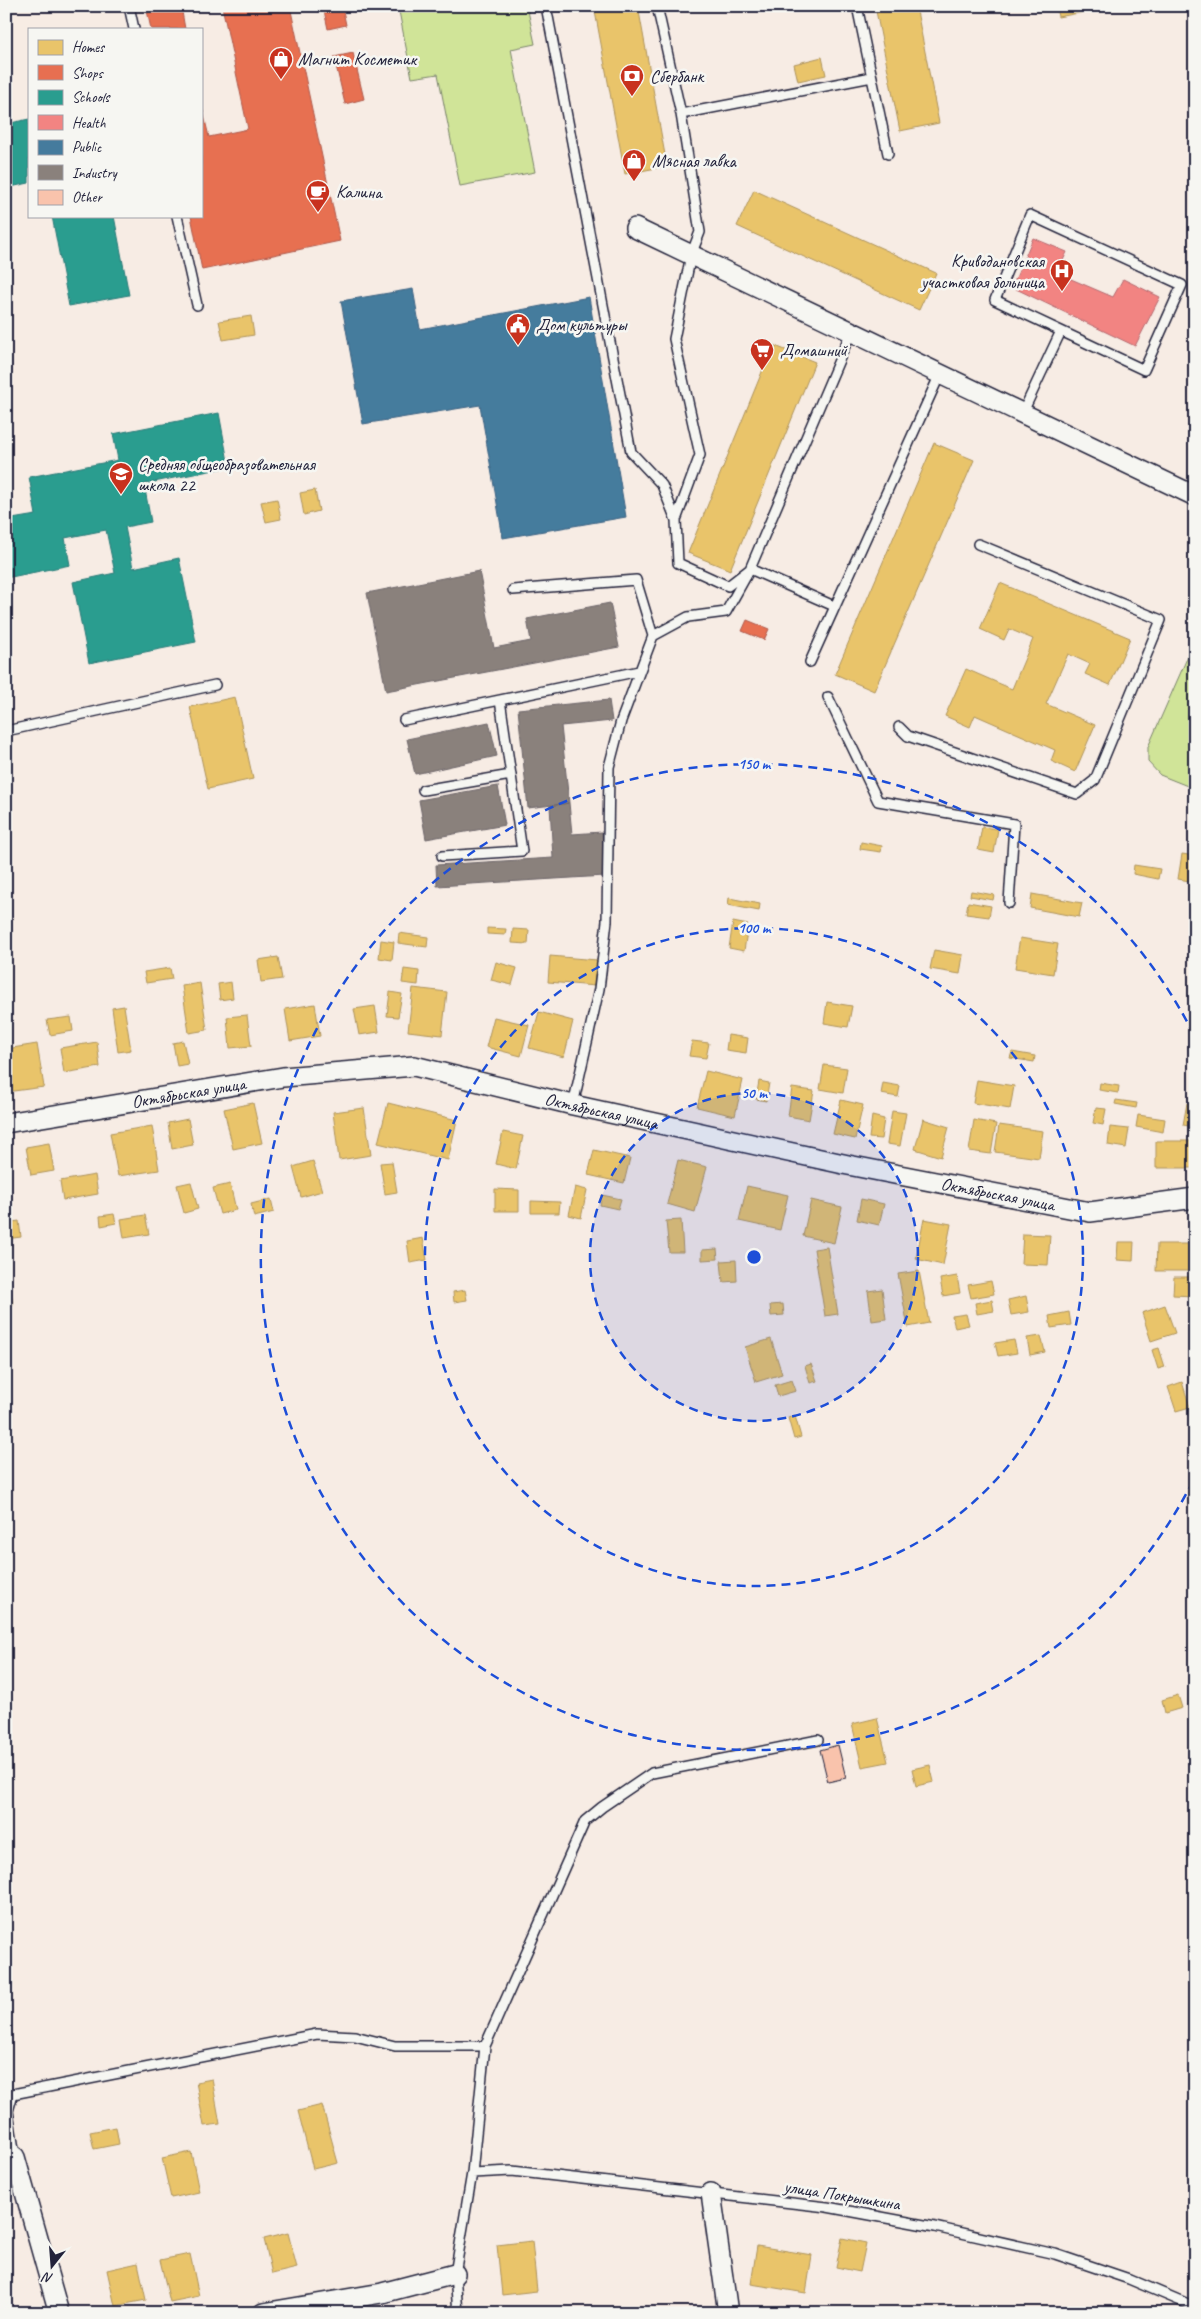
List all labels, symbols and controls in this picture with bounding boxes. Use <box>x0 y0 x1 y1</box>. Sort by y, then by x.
legend <box>28 28 202 218</box>
text: Homes <box>72 38 106 57</box>
shop icon: Магнит Косметик <box>268 46 294 80</box>
place label: Магнит Косметик <box>298 48 419 70</box>
bank icon: Сбербанк <box>619 63 645 97</box>
text: Shops <box>72 64 105 83</box>
place label: Сбербанк <box>650 65 705 87</box>
text: Schools <box>72 88 111 107</box>
text: Health <box>72 114 106 133</box>
text: Public <box>72 138 102 157</box>
shop icon: Мясная лавка <box>621 148 647 182</box>
place label: Мясная лавка <box>652 150 738 172</box>
text: Industry <box>72 164 119 183</box>
cafe icon: Калина <box>305 179 331 213</box>
place label: Калина <box>336 181 383 203</box>
text: Other <box>72 188 103 207</box>
place label: Криводановская участковая больница <box>920 250 1046 293</box>
hospital icon: Криводановская участковая больница <box>1049 258 1075 292</box>
public building icon: Дом культуры <box>505 312 531 346</box>
place label: Дом культуры <box>536 314 628 336</box>
supermarket icon: Домашний <box>749 337 775 371</box>
place label: Домашний <box>780 339 848 361</box>
place label: Средняя общеобразовательная школа 22 <box>138 453 317 496</box>
school or university icon: Средняя общеобразовательная школа 22 <box>108 461 134 495</box>
text: 150 m <box>738 755 772 774</box>
text: 100 m <box>738 919 772 938</box>
street label: Октябрьская улица <box>130 1072 249 1113</box>
text: 50 m <box>741 1084 768 1103</box>
street label: Октябрьская улица <box>543 1088 662 1135</box>
street label: Октябрьская улица <box>939 1172 1058 1216</box>
centre of rings <box>745 1248 763 1266</box>
street label: улица Покрышкина <box>782 2175 903 2215</box>
north arrow <box>28 2242 78 2292</box>
text: N <box>39 2268 55 2287</box>

